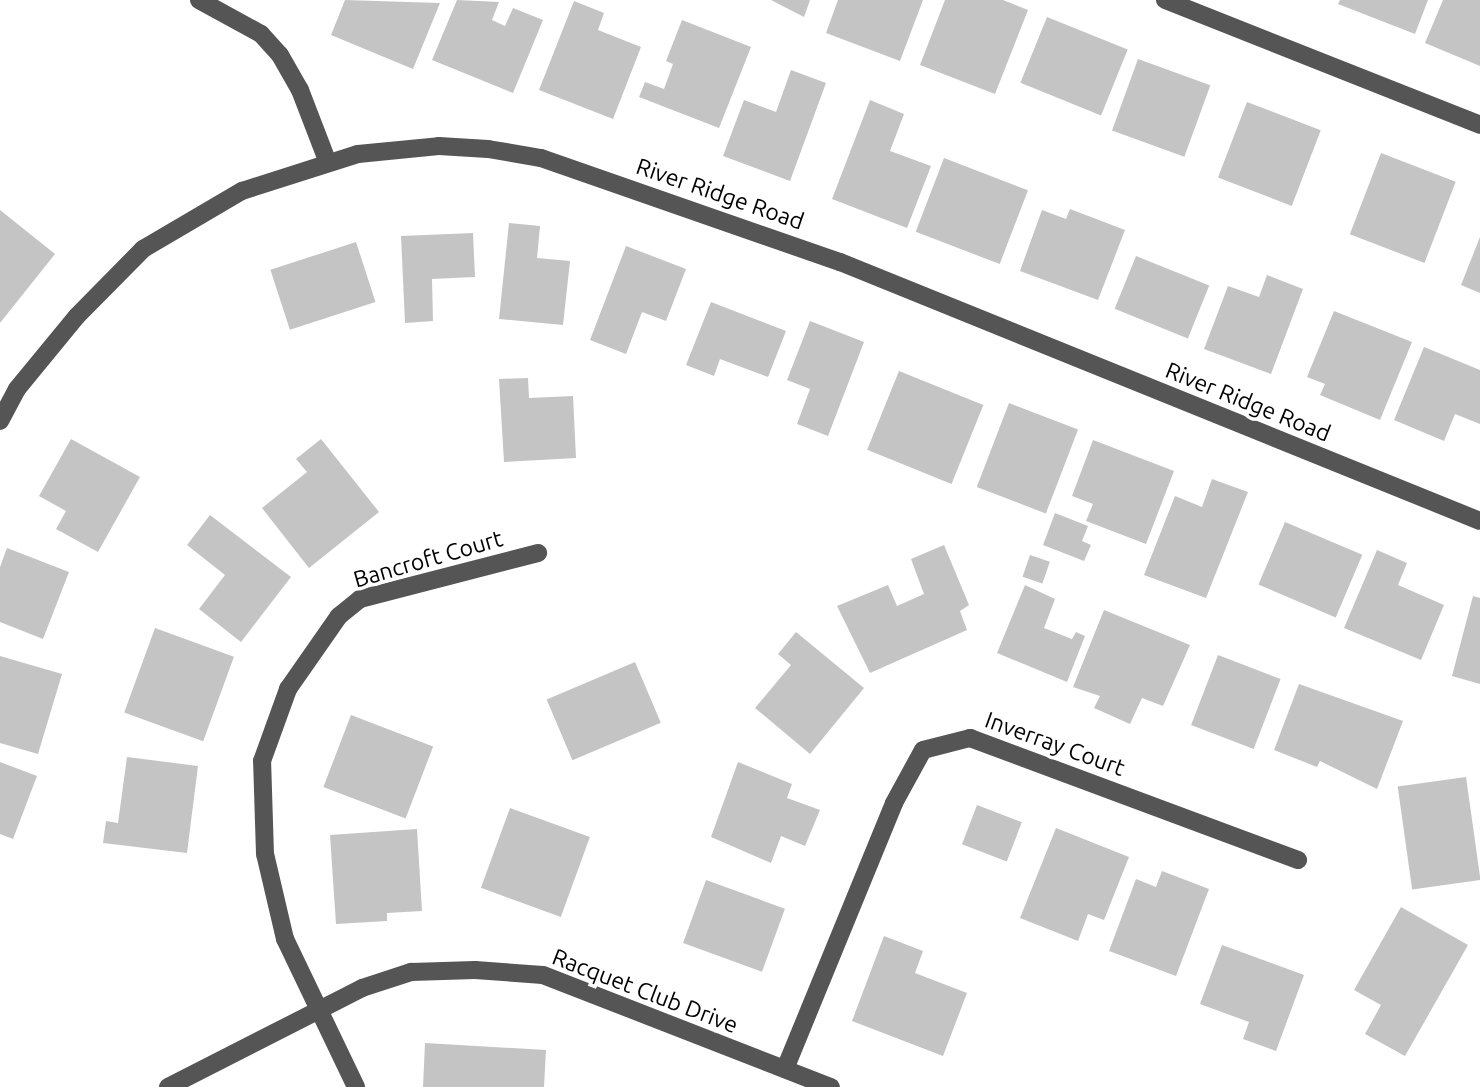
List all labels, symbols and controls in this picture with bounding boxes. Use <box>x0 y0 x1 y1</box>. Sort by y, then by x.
street label: River Ridge Road <box>633 152 807 236</box>
street label: River Ridge Road <box>1162 356 1334 448</box>
street label: Bancroft Court <box>350 525 506 593</box>
street label: Inverray Court <box>981 706 1129 782</box>
street label: Racquet Club Drive <box>548 943 742 1039</box>

